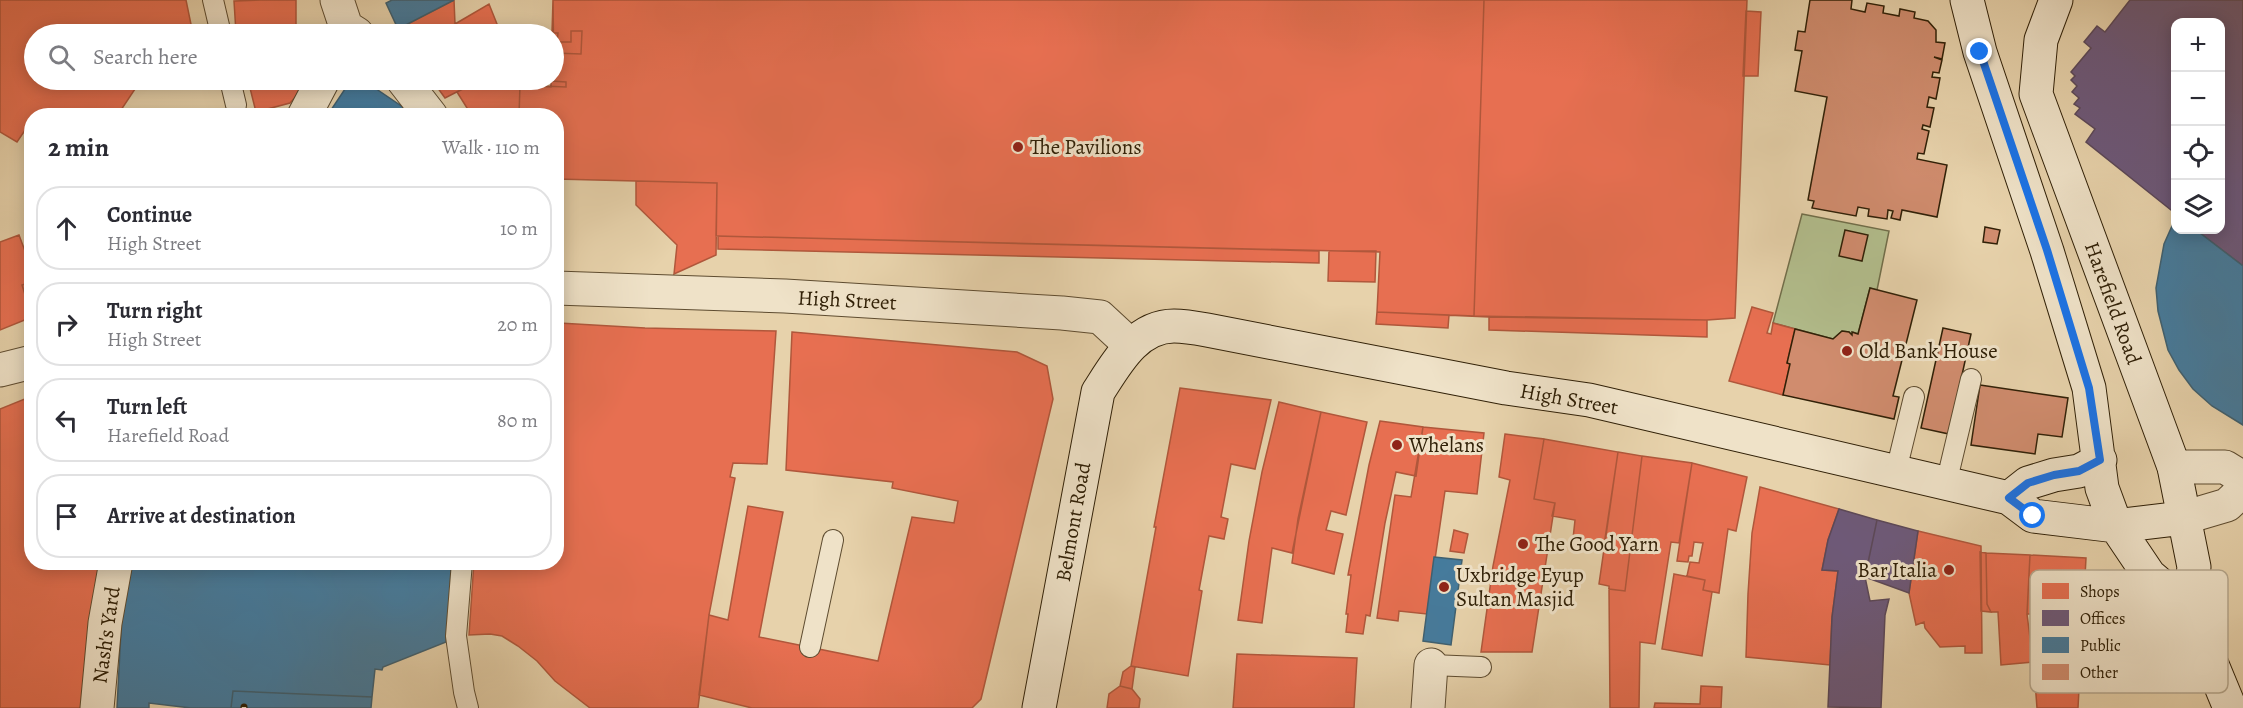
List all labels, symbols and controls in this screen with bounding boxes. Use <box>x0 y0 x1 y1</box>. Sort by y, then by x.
map controls <box>2171 18 2225 234</box>
button: + <box>2171 18 2225 72</box>
search box <box>24 24 564 90</box>
route end <box>1966 38 1992 64</box>
icon: search <box>45 41 78 74</box>
text: Search here <box>93 42 198 72</box>
button: − <box>2171 72 2225 126</box>
button: locate <box>2171 126 2225 180</box>
text: 2 min <box>48 130 109 165</box>
place label: The Pavilions <box>1030 133 1142 161</box>
text: Walk · 110 m <box>442 134 540 161</box>
marker: The Pavilions <box>1011 140 1025 154</box>
button: layers <box>2171 180 2225 234</box>
text: Continue <box>107 200 192 230</box>
icon: ahead <box>50 212 83 245</box>
text: 10 m <box>500 215 538 242</box>
text: High Street <box>107 230 201 257</box>
street label: Harefield Road <box>2078 238 2148 369</box>
street label: High Street <box>797 283 897 317</box>
text: Turn right <box>107 296 203 326</box>
icon: right <box>50 308 83 341</box>
text: 20 m <box>497 311 538 338</box>
text: High Street <box>107 326 201 353</box>
place label: Old Bank House <box>1859 337 1998 365</box>
marker: Old Bank House <box>1840 344 1854 358</box>
street label: High Street <box>1518 377 1620 421</box>
text: Turn left <box>107 392 187 422</box>
icon: left <box>50 404 83 437</box>
text: 80 m <box>497 407 538 434</box>
text: Harefield Road <box>107 422 229 449</box>
place label: Whelans <box>1408 431 1484 459</box>
marker: Whelans <box>1390 438 1404 452</box>
street label: Belmont Road <box>1049 459 1097 584</box>
icon: arrive <box>50 500 83 533</box>
text: Arrive at destination <box>107 501 296 531</box>
route start <box>2019 502 2045 528</box>
place label: The Good Yarn <box>1535 530 1659 558</box>
marker: The Good Yarn <box>1516 537 1530 551</box>
place label: Bar Italia <box>1857 556 1937 584</box>
place label: Uxbridge Eyup Sultan Masjid <box>1456 561 1584 613</box>
marker: Bar Italia <box>1942 563 1956 577</box>
legend <box>2030 570 2228 693</box>
marker: Uxbridge Eyup Sultan Masjid <box>1437 580 1451 594</box>
text: Shops <box>2080 581 2120 603</box>
street label: Nash's Yard <box>85 584 127 685</box>
text: Offices <box>2080 608 2125 630</box>
text: Public <box>2080 635 2121 657</box>
text: Other <box>2080 662 2118 684</box>

